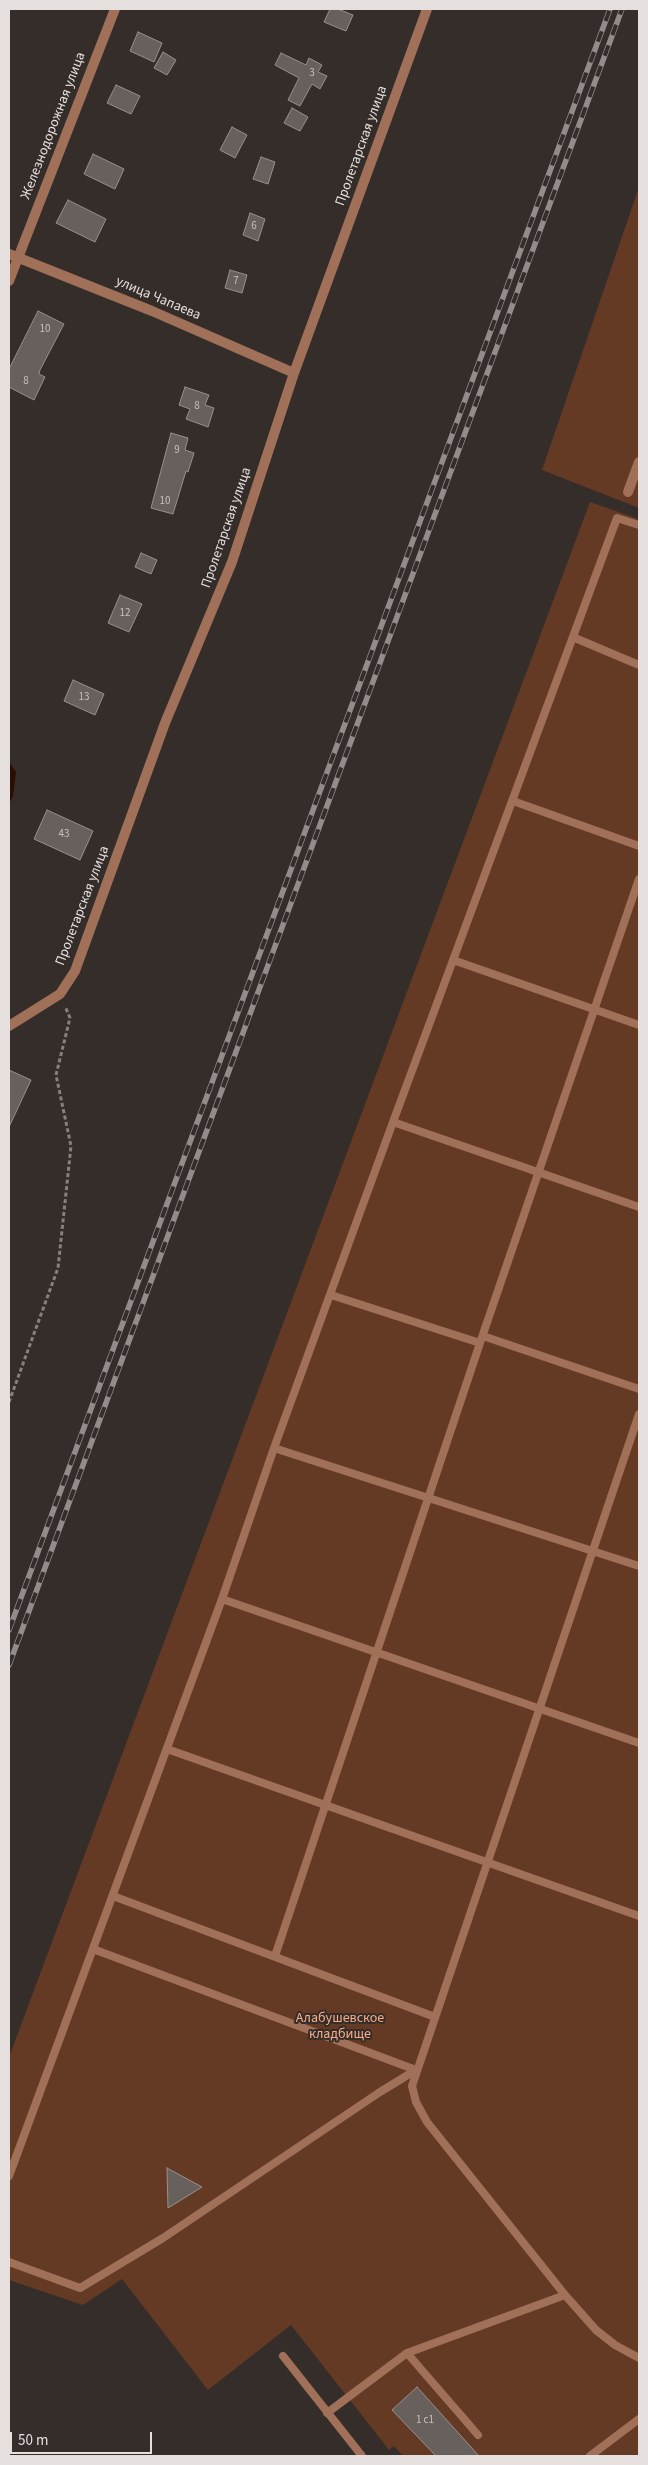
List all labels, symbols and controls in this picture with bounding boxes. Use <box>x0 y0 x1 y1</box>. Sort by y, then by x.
street label: Железнодорожная улица <box>18 50 90 202</box>
house number: 3 <box>309 67 315 81</box>
street label: Пролетарская улица <box>332 84 392 208</box>
house number: 6 <box>251 220 257 234</box>
street label: улица Чапаева <box>113 274 203 324</box>
house number: 7 <box>233 275 239 289</box>
house number: 10 <box>40 323 50 337</box>
house number: 8 <box>23 375 29 389</box>
house number: 8 <box>194 400 200 414</box>
house number: 9 <box>174 444 180 458</box>
street label: Пролетарская улица <box>198 465 256 591</box>
house number: 10 <box>160 495 170 509</box>
house number: 12 <box>120 607 130 621</box>
house number: 13 <box>79 691 89 705</box>
house number: 43 <box>59 828 69 842</box>
street label: Пролетарская улица <box>52 844 114 968</box>
park label: Алабушевское кладбище <box>296 2011 384 2044</box>
house number: 1 с1 <box>416 2414 434 2428</box>
scale bar <box>12 2422 155 2454</box>
text: 50 m <box>18 2430 48 2451</box>

